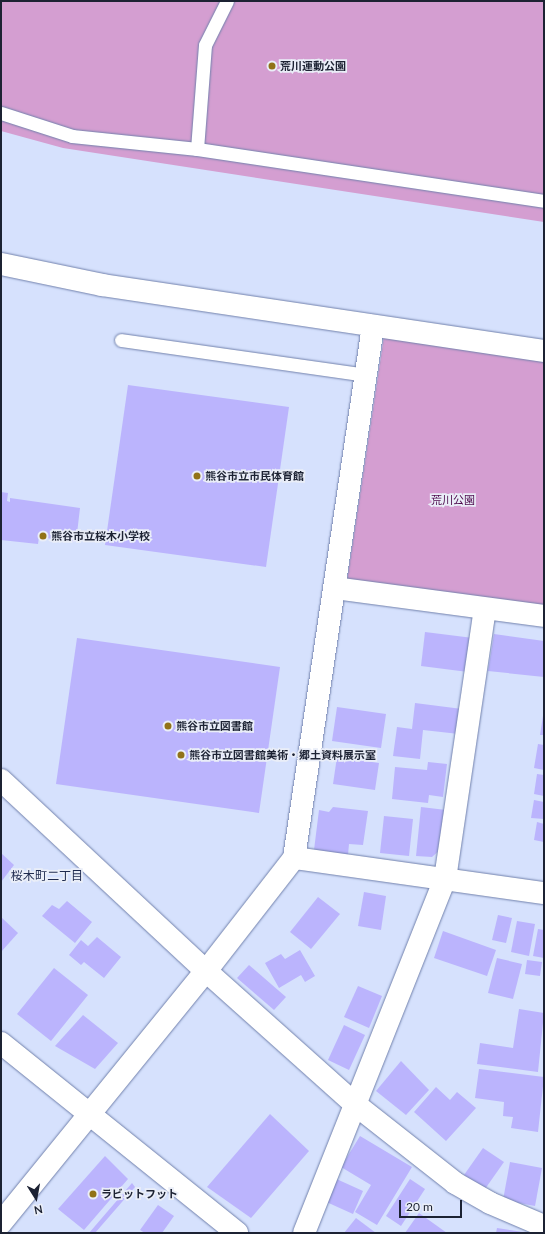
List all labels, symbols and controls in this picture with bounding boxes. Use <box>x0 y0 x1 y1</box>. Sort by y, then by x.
place label: 荒川運動公園 <box>280 59 346 73</box>
marker: 荒川運動公園 <box>267 61 277 71</box>
place label: 熊谷市立市民体育館 <box>205 469 304 483</box>
marker: 熊谷市立市民体育館 <box>192 471 202 481</box>
park label: 荒川公園 <box>431 493 475 507</box>
place label: 熊谷市立桜木小学校 <box>51 529 150 543</box>
marker: 熊谷市立桜木小学校 <box>38 531 48 541</box>
place label: 熊谷市立図書館 <box>176 719 253 733</box>
marker: 熊谷市立図書館 <box>163 721 173 731</box>
place label: 熊谷市立図書館美術・郷土資料展示室 <box>189 748 376 762</box>
marker: 熊谷市立図書館美術・郷土資料展示室 <box>176 750 186 760</box>
district label: 桜木町二丁目 <box>11 869 83 883</box>
north arrow <box>16 1178 56 1218</box>
place label: ラビットフット <box>101 1187 178 1201</box>
marker: ラビットフット <box>88 1189 98 1199</box>
scale bar <box>401 1192 464 1218</box>
text: 20 m <box>406 1199 433 1214</box>
text: N <box>33 1203 44 1217</box>

